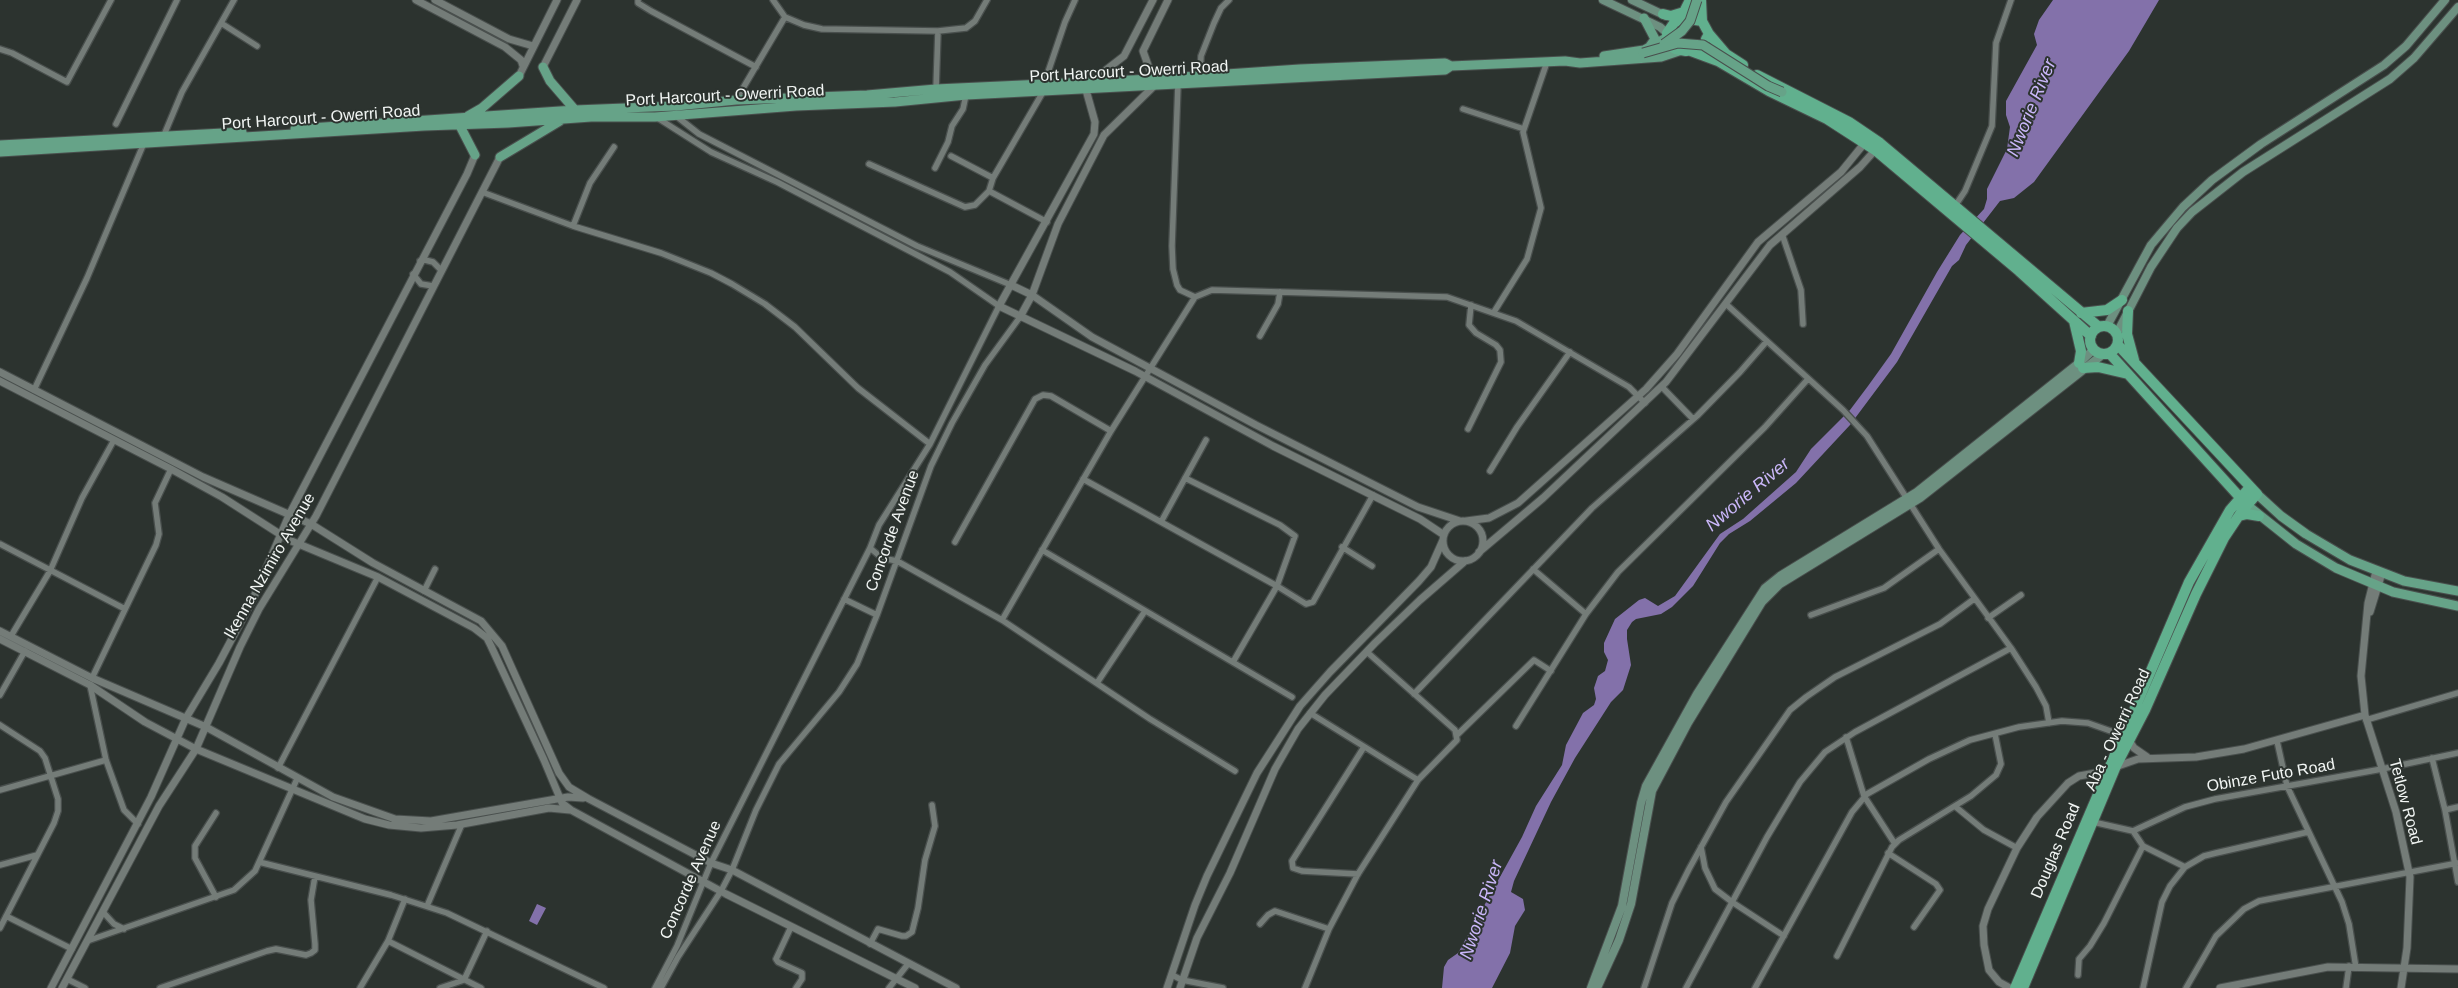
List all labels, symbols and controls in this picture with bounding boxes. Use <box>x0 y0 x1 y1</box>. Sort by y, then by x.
water label: Nworie River <box>2003 56 2061 160</box>
street label: Port Harcourt - Owerri Road <box>1029 57 1229 87</box>
street label: Port Harcourt - Owerri Road <box>625 81 825 111</box>
street label: Port Harcourt - Owerri Road <box>221 101 421 135</box>
water label: Nworie River <box>1702 454 1794 536</box>
street label: Concorde Avenue <box>862 468 924 594</box>
street label: Ikenna Nzimiro Avenue <box>220 490 320 642</box>
street label: Aba - Owerri Road <box>2081 666 2155 794</box>
street label: Obinze Futo Road <box>2205 755 2337 797</box>
street label: Tetlow Road <box>2384 757 2426 847</box>
street label: Douglas Road <box>2027 801 2085 901</box>
street label: Concorde Avenue <box>656 818 726 942</box>
water label: Nworie River <box>1456 858 1508 962</box>

